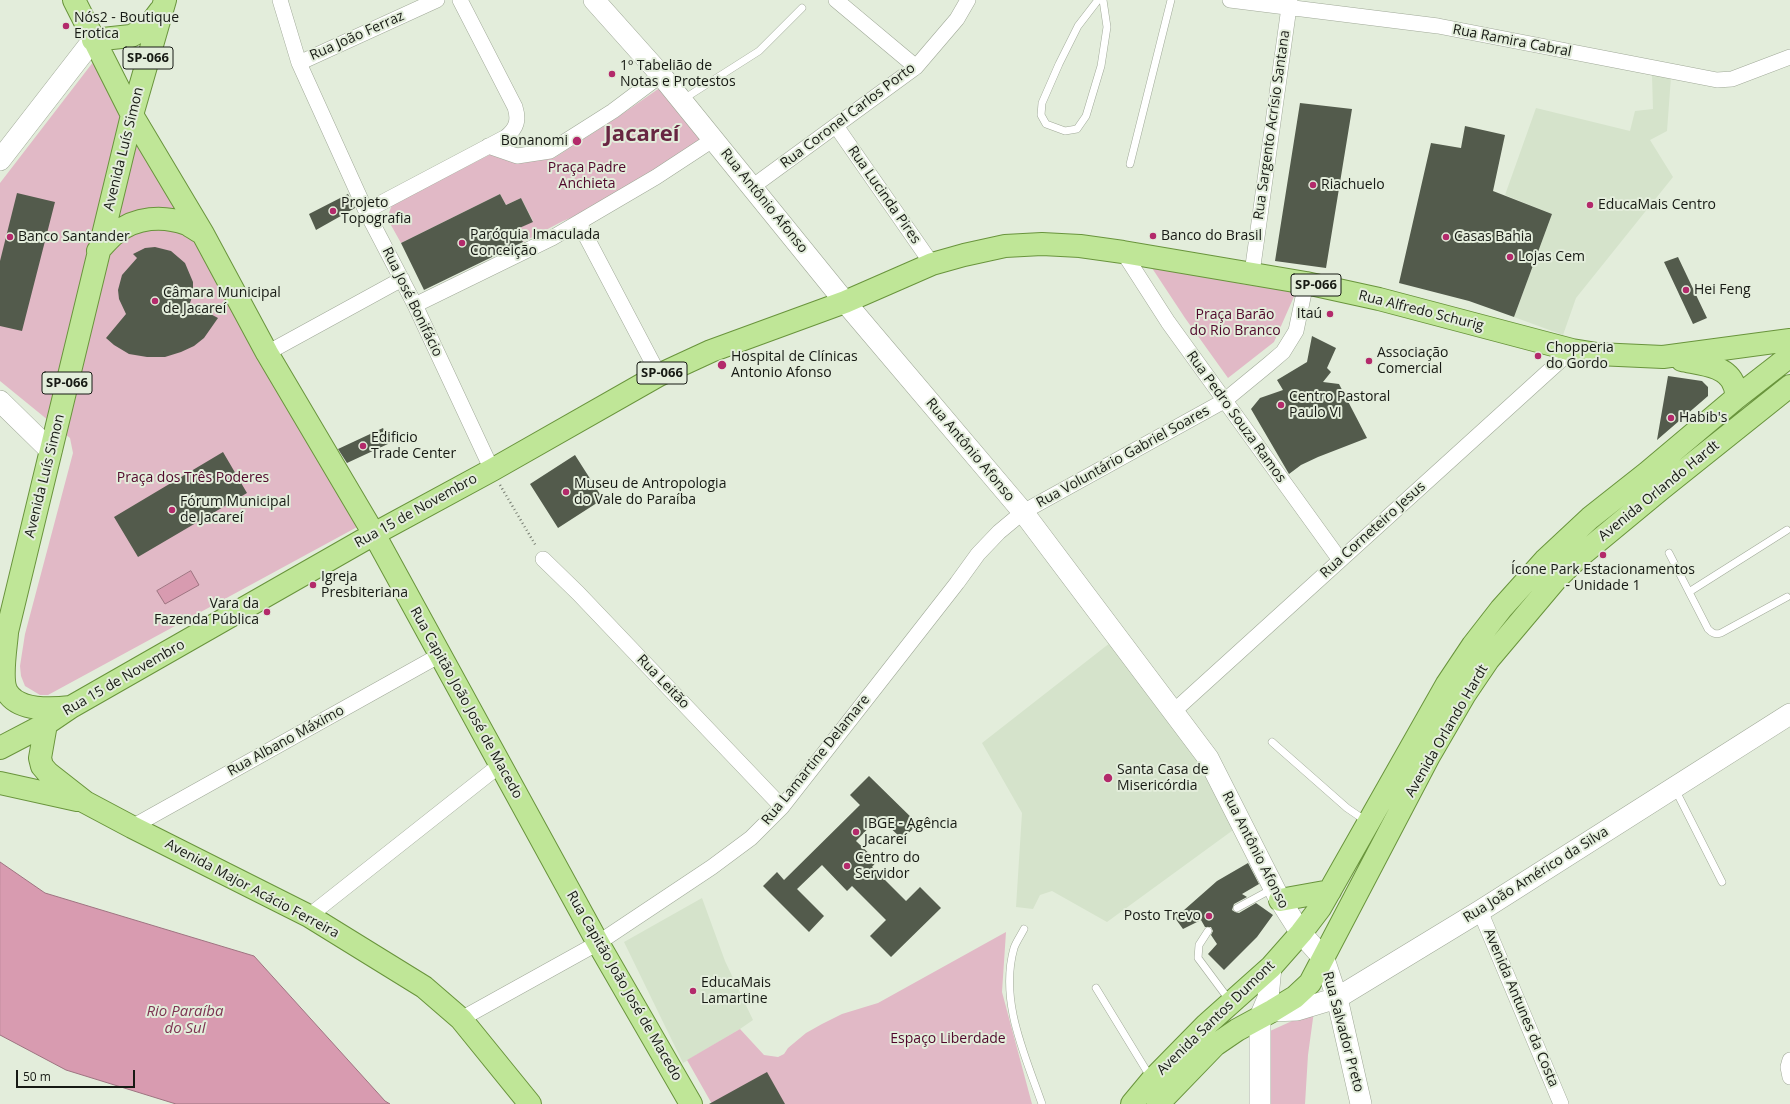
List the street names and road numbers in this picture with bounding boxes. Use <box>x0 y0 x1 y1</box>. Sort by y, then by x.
street label: Rua João Ferraz <box>307 8 407 64</box>
street label: Rua Ramira Cabral <box>1451 21 1573 61</box>
street label: Rua Sargento Acrísio Santana <box>1250 29 1294 221</box>
road number: SP-066 <box>123 47 173 69</box>
street label: Rua Coronel Carlos Porto <box>777 60 919 172</box>
street label: Avenida Luís Simon <box>101 85 147 213</box>
street label: Rua Lucinda Pires <box>844 143 924 247</box>
street label: Rua Antônio Afonso <box>717 145 811 257</box>
street label: Rua José Bonifácio <box>378 245 446 359</box>
road number: SP-066 <box>1291 274 1341 296</box>
street label: Rua Alfredo Schurig <box>1357 287 1485 335</box>
street label: Rua Pedro Souza Ramos <box>1183 348 1289 486</box>
road number: SP-066 <box>637 362 687 384</box>
road number: SP-066 <box>42 372 92 394</box>
street label: Rua Antônio Afonso <box>922 395 1018 505</box>
street label: Rua Voluntário Gabriel Soares <box>1034 402 1212 512</box>
street label: Avenida Luís Simon <box>22 412 68 540</box>
street label: Avenida Orlando Hardt <box>1595 437 1723 545</box>
street label: Rua 15 de Novembro <box>352 470 480 552</box>
street label: Rua Corneteiro Jesus <box>1317 478 1429 582</box>
street label: Rua Capitão João José de Macedo <box>406 604 526 802</box>
street label: Rua 15 de Novembro <box>60 636 188 720</box>
street label: Rua Leitão <box>633 652 693 712</box>
street label: Avenida Orlando Hardt <box>1402 662 1492 800</box>
street label: Rua Lamartine Delamare <box>758 692 874 828</box>
street label: Rua Albano Máximo <box>225 702 347 780</box>
street label: Rua Antônio Afonso <box>1218 789 1292 911</box>
street label: Rua João Américo da Silva <box>1460 823 1612 927</box>
street label: Avenida Major Acácio Ferreira <box>162 836 342 942</box>
street label: Rua Capitão João José de Macedo <box>563 888 685 1084</box>
street label: Avenida Antunes da Costa <box>1480 926 1562 1090</box>
street label: Avenida Santos Dumont <box>1154 957 1278 1079</box>
street label: Rua Salvador Preto <box>1319 970 1367 1094</box>

